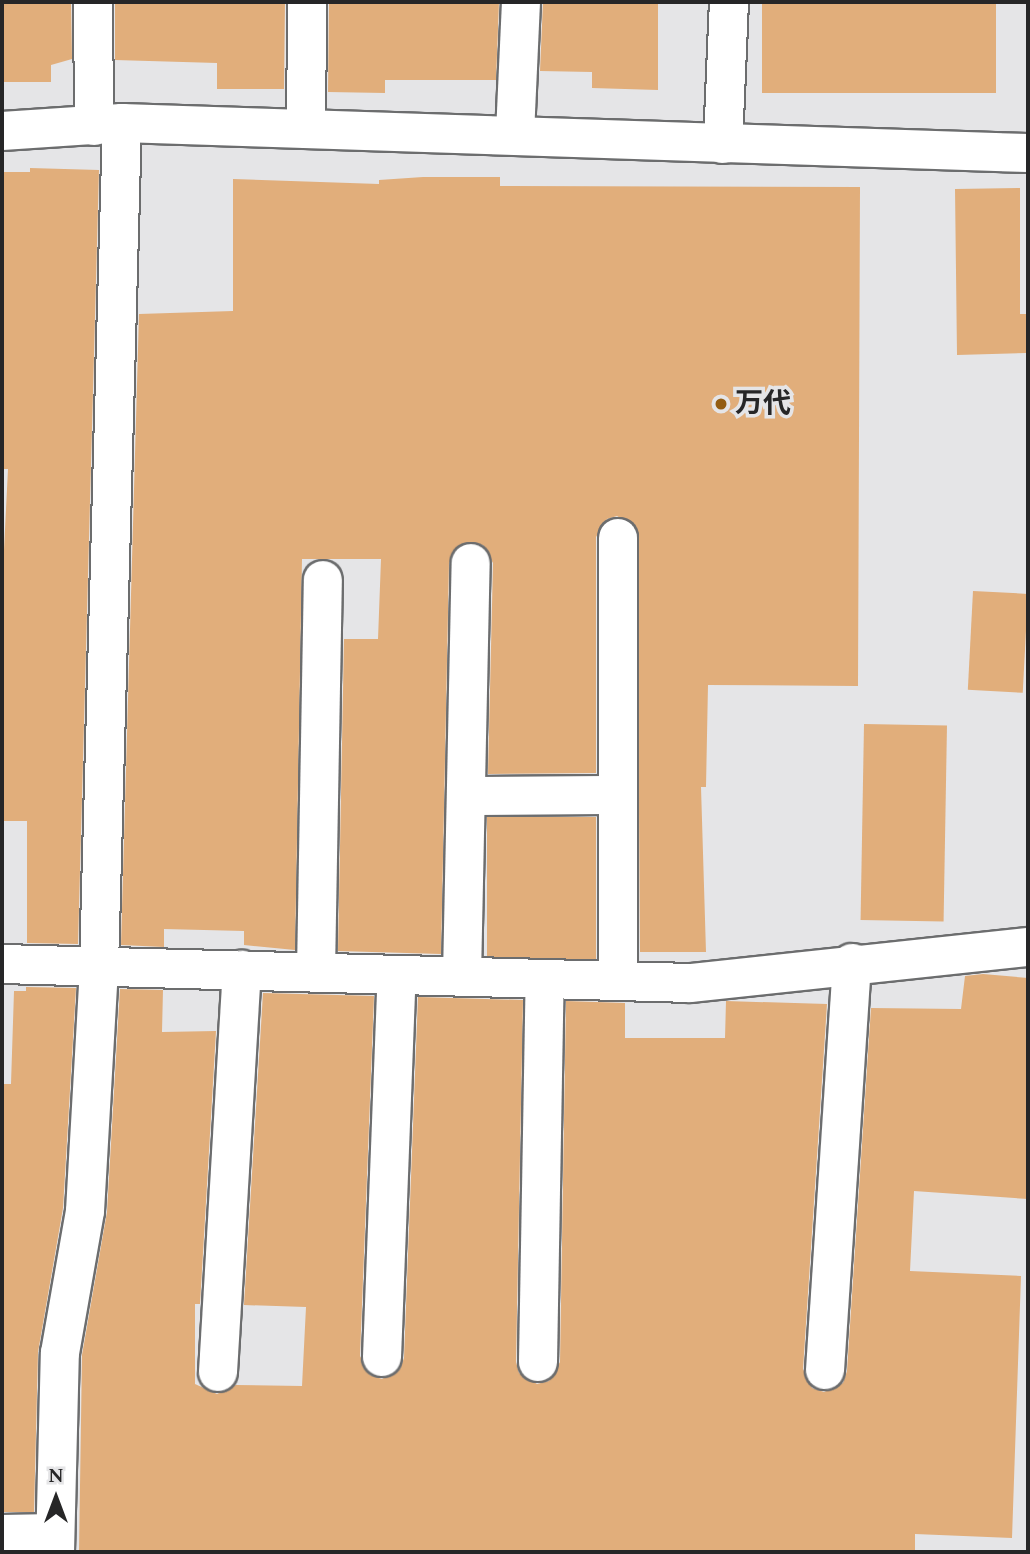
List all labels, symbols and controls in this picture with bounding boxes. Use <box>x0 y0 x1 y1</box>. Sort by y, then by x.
place label: 万代 <box>735 387 791 421</box>
marker: 万代 <box>713 396 729 412</box>
text: N <box>48 1462 64 1491</box>
north arrow <box>21 1463 91 1533</box>

